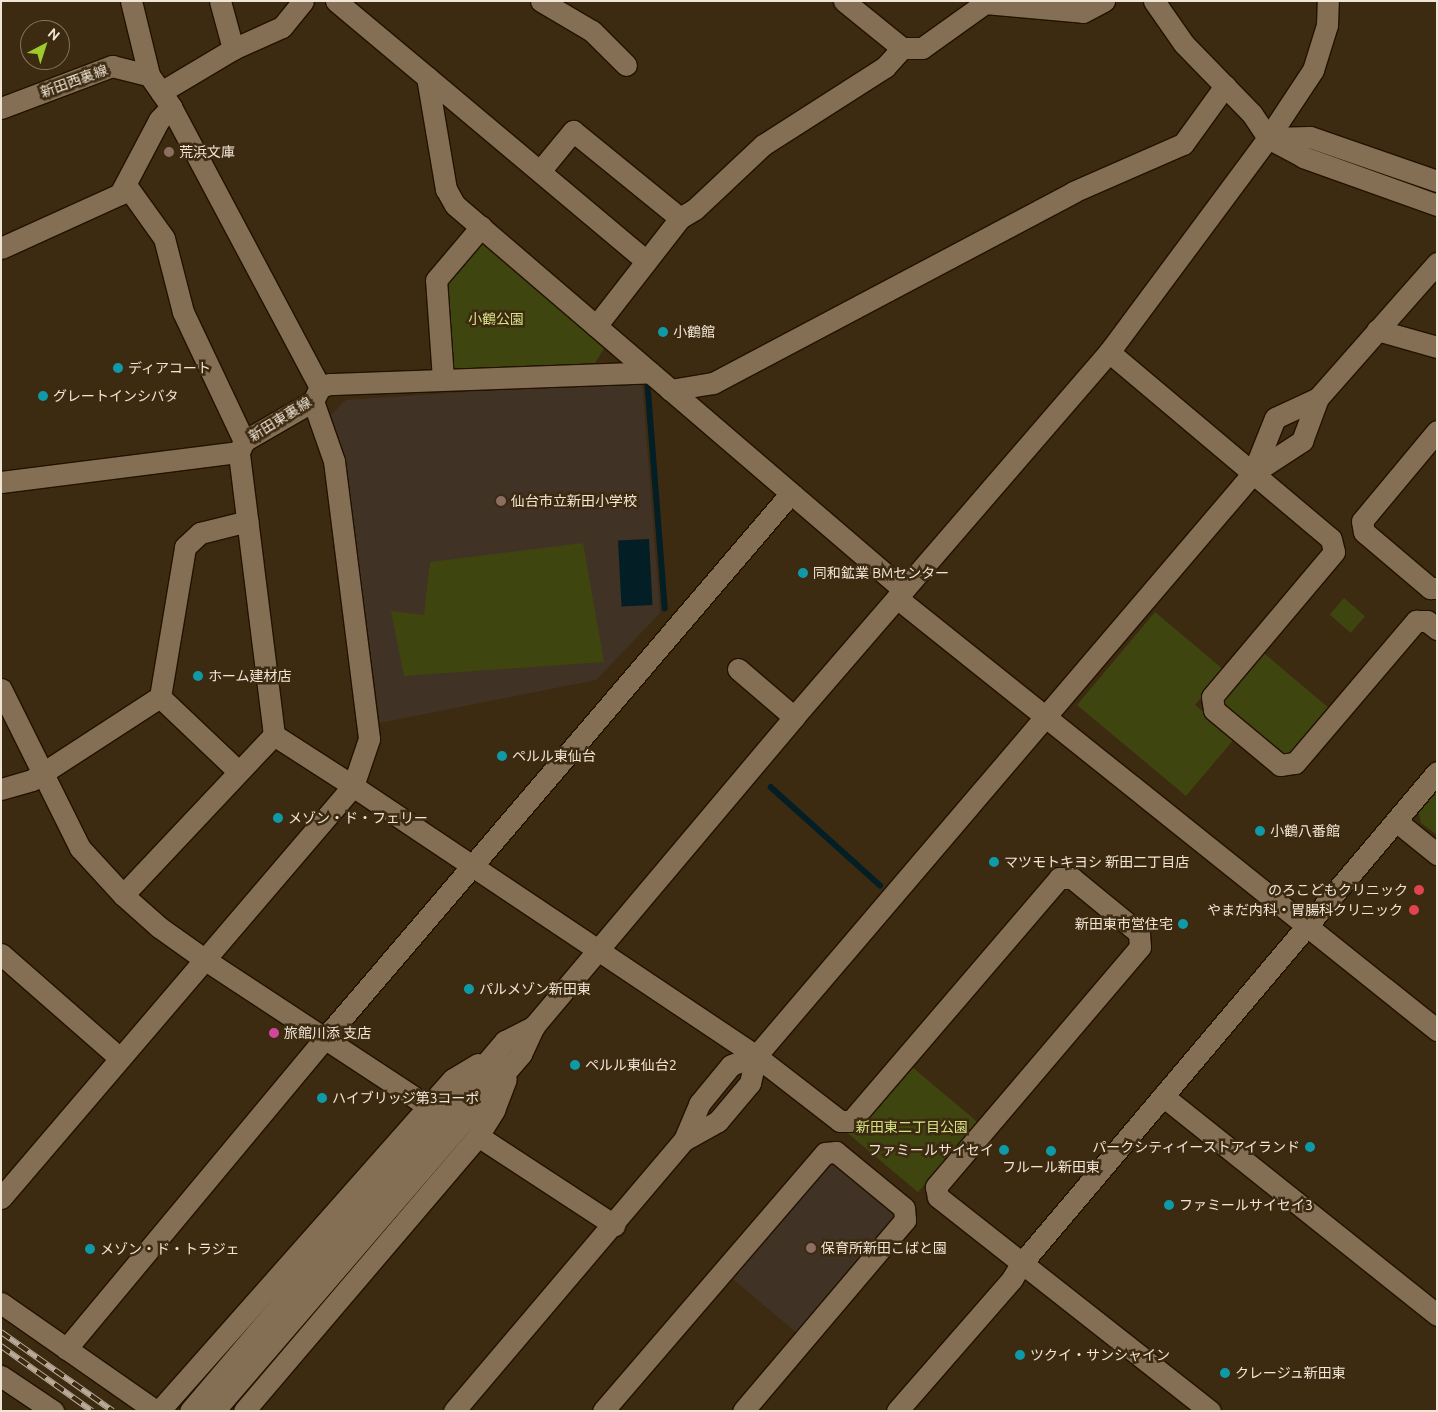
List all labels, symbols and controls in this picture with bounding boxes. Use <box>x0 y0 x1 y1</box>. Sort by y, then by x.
north arrow <box>20 20 70 70</box>
text: N <box>45 25 63 44</box>
street label: 新田西裏線 <box>38 61 110 101</box>
place label: 荒浜文庫 <box>179 144 235 160</box>
marker: 荒浜文庫 <box>163 146 175 158</box>
park label: 小鶴公園 <box>468 311 524 327</box>
place label: 小鶴館 <box>673 324 715 340</box>
marker: 小鶴館 <box>657 326 669 338</box>
place label: ディアコート <box>128 360 212 376</box>
marker: ディアコート <box>112 362 124 374</box>
place label: グレートインシバタ <box>53 388 179 404</box>
marker: グレートインシバタ <box>37 390 49 402</box>
street label: 新田東裏線 <box>246 393 314 445</box>
place label: 仙台市立新田小学校 <box>511 493 637 509</box>
marker: 仙台市立新田小学校 <box>495 495 507 507</box>
place label: 同和鉱業 BMセンター <box>813 565 949 581</box>
marker: 同和鉱業 BMセンター <box>797 567 809 579</box>
place label: ホーム建材店 <box>208 668 292 684</box>
marker: ホーム建材店 <box>192 670 204 682</box>
place label: ペルル東仙台 <box>512 748 596 764</box>
marker: ペルル東仙台 <box>496 750 508 762</box>
place label: メゾン・ド・フェリー <box>288 810 428 826</box>
marker: メゾン・ド・フェリー <box>272 812 284 824</box>
place label: 小鶴八番館 <box>1270 823 1340 839</box>
marker: 小鶴八番館 <box>1254 825 1266 837</box>
place label: マツモトキヨシ 新田二丁目店 <box>1004 854 1189 870</box>
marker: マツモトキヨシ 新田二丁目店 <box>988 856 1000 868</box>
place label: のろこどもクリニック <box>1268 882 1408 898</box>
marker: のろこどもクリニック <box>1412 883 1426 897</box>
place label: やまだ内科・胃腸科クリニック <box>1207 902 1403 918</box>
marker: やまだ内科・胃腸科クリニック <box>1407 903 1421 917</box>
place label: 新田東市営住宅 <box>1075 916 1173 932</box>
marker: 新田東市営住宅 <box>1177 918 1189 930</box>
place label: パルメゾン新田東 <box>479 981 591 997</box>
marker: パルメゾン新田東 <box>463 983 475 995</box>
place label: 旅館川添 支店 <box>284 1025 371 1041</box>
marker: 旅館川添 支店 <box>268 1027 280 1039</box>
place label: ペルル東仙台2 <box>585 1057 677 1073</box>
marker: ペルル東仙台2 <box>569 1059 581 1071</box>
place label: ハイブリッジ第3コーポ <box>332 1090 480 1106</box>
marker: ハイブリッジ第3コーポ <box>316 1092 328 1104</box>
park label: 新田東二丁目公園 <box>856 1119 968 1135</box>
place label: パークシティイーストアイランド <box>1090 1139 1300 1155</box>
marker: パークシティイーストアイランド <box>1304 1141 1316 1153</box>
place label: ファミールサイセイ <box>868 1142 994 1158</box>
marker: ファミールサイセイ <box>998 1144 1010 1156</box>
marker: フルール新田東 <box>1045 1145 1057 1157</box>
place label: フルール新田東 <box>1002 1159 1100 1175</box>
place label: ファミールサイセイ3 <box>1179 1197 1313 1213</box>
marker: ファミールサイセイ3 <box>1163 1199 1175 1211</box>
place label: 保育所新田こばと園 <box>821 1240 947 1256</box>
place label: メゾン・ド・トラジェ <box>100 1241 240 1257</box>
marker: 保育所新田こばと園 <box>805 1242 817 1254</box>
marker: メゾン・ド・トラジェ <box>84 1243 96 1255</box>
place label: ツクイ・サンシャイン <box>1030 1347 1170 1363</box>
marker: ツクイ・サンシャイン <box>1014 1349 1026 1361</box>
place label: クレージュ新田東 <box>1235 1365 1347 1381</box>
marker: クレージュ新田東 <box>1219 1367 1231 1379</box>

